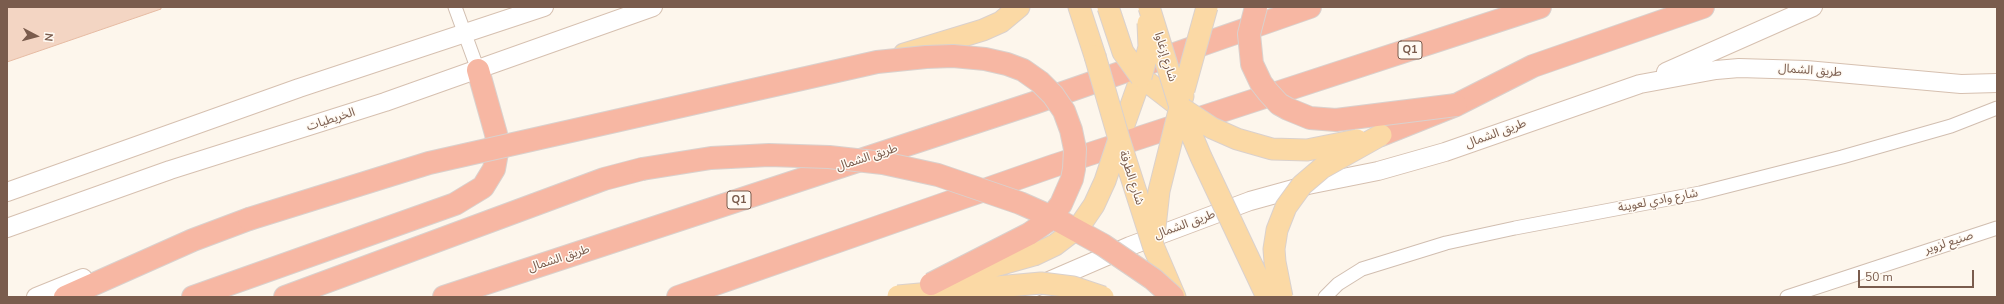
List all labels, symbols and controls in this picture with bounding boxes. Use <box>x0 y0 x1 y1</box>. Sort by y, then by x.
north arrow <box>16 16 56 56</box>
street label: شارع إزغاوا <box>1151 30 1179 84</box>
text: N <box>41 32 56 42</box>
road number: Q1 <box>1398 41 1422 59</box>
street label: طريق الشمال <box>1778 62 1842 80</box>
street label: الخريطيات <box>305 105 357 135</box>
street label: طريق الشمال <box>1464 116 1528 152</box>
street label: طريق الشمال <box>834 141 900 175</box>
street label: شارع الطرفة <box>1115 149 1147 207</box>
street label: شارع وادي لعوينة <box>1617 186 1699 216</box>
road number: Q1 <box>727 191 751 209</box>
street label: طريق الشمال <box>1153 207 1217 243</box>
street label: صنيع لزوير <box>1923 228 1975 258</box>
street label: طريق الشمال <box>526 242 592 276</box>
scale bar <box>1860 262 1976 288</box>
text: 50 m <box>1865 269 1893 285</box>

